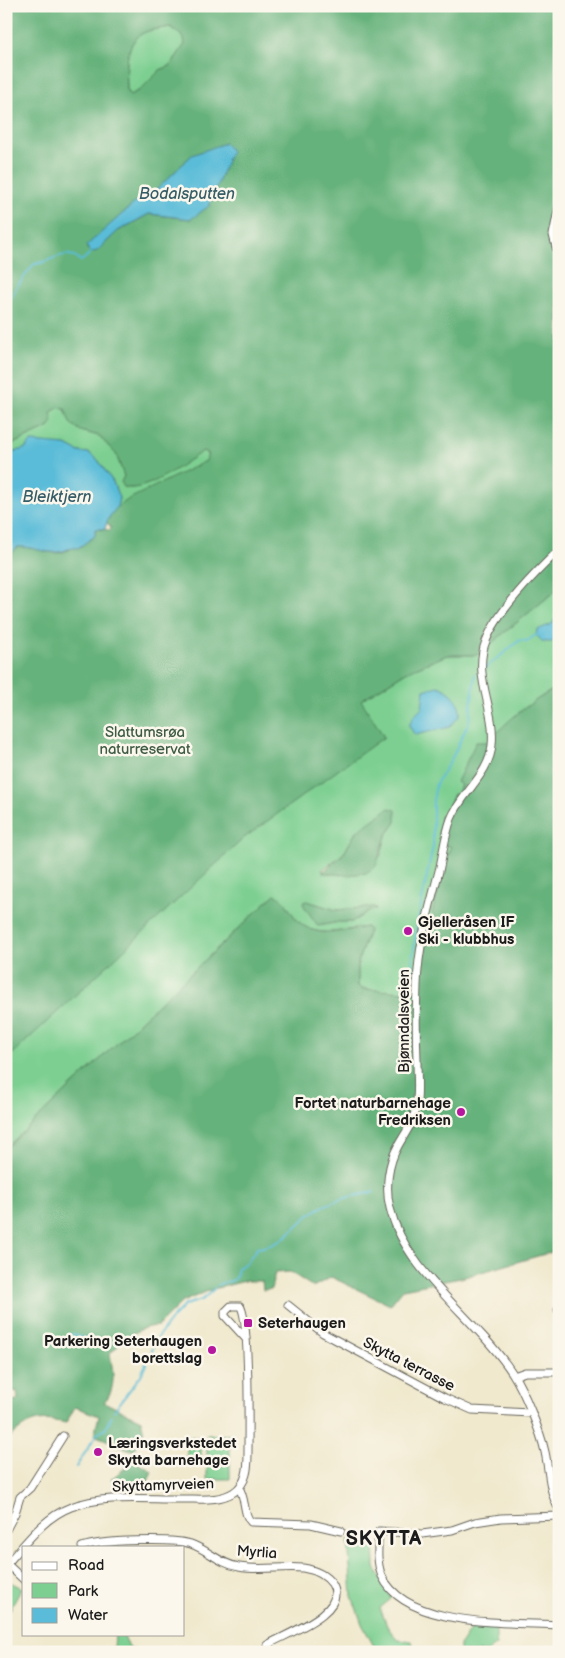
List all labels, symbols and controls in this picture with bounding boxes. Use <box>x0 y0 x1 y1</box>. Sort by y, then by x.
water label: Bodalsputten <box>139 185 235 204</box>
water label: Bleiktjern <box>23 488 92 507</box>
park label: Slattumsrøa naturreservat <box>99 723 191 759</box>
place label: Gjelleråsen IF Ski - klubbhus <box>418 913 515 949</box>
marker: Gjelleråsen IF Ski - klubbhus <box>402 925 414 937</box>
street label: Bjønndalsveien <box>395 969 414 1073</box>
place label: Fortet naturbarnehage Fredriksen <box>294 1094 451 1130</box>
marker: Fortet naturbarnehage Fredriksen <box>455 1106 467 1118</box>
place label: Seterhaugen <box>258 1314 346 1333</box>
marker: Seterhaugen <box>242 1317 254 1329</box>
place label: Parkering Seterhaugen borettslag <box>44 1332 202 1368</box>
street label: Skytta terrasse <box>360 1333 458 1396</box>
marker: Parkering Seterhaugen borettslag <box>206 1344 218 1356</box>
place label: Læringsverkstedet Skytta barnehage <box>108 1434 236 1470</box>
marker: Læringsverkstedet Skytta barnehage <box>92 1446 104 1458</box>
street label: Skyttamyrveien <box>112 1474 214 1497</box>
district label: SKYTTA <box>346 1527 422 1551</box>
street label: Myrlia <box>236 1542 278 1563</box>
legend <box>22 1546 185 1636</box>
text: Road <box>68 1556 104 1575</box>
text: Park <box>68 1582 99 1601</box>
text: Water <box>68 1606 108 1625</box>

